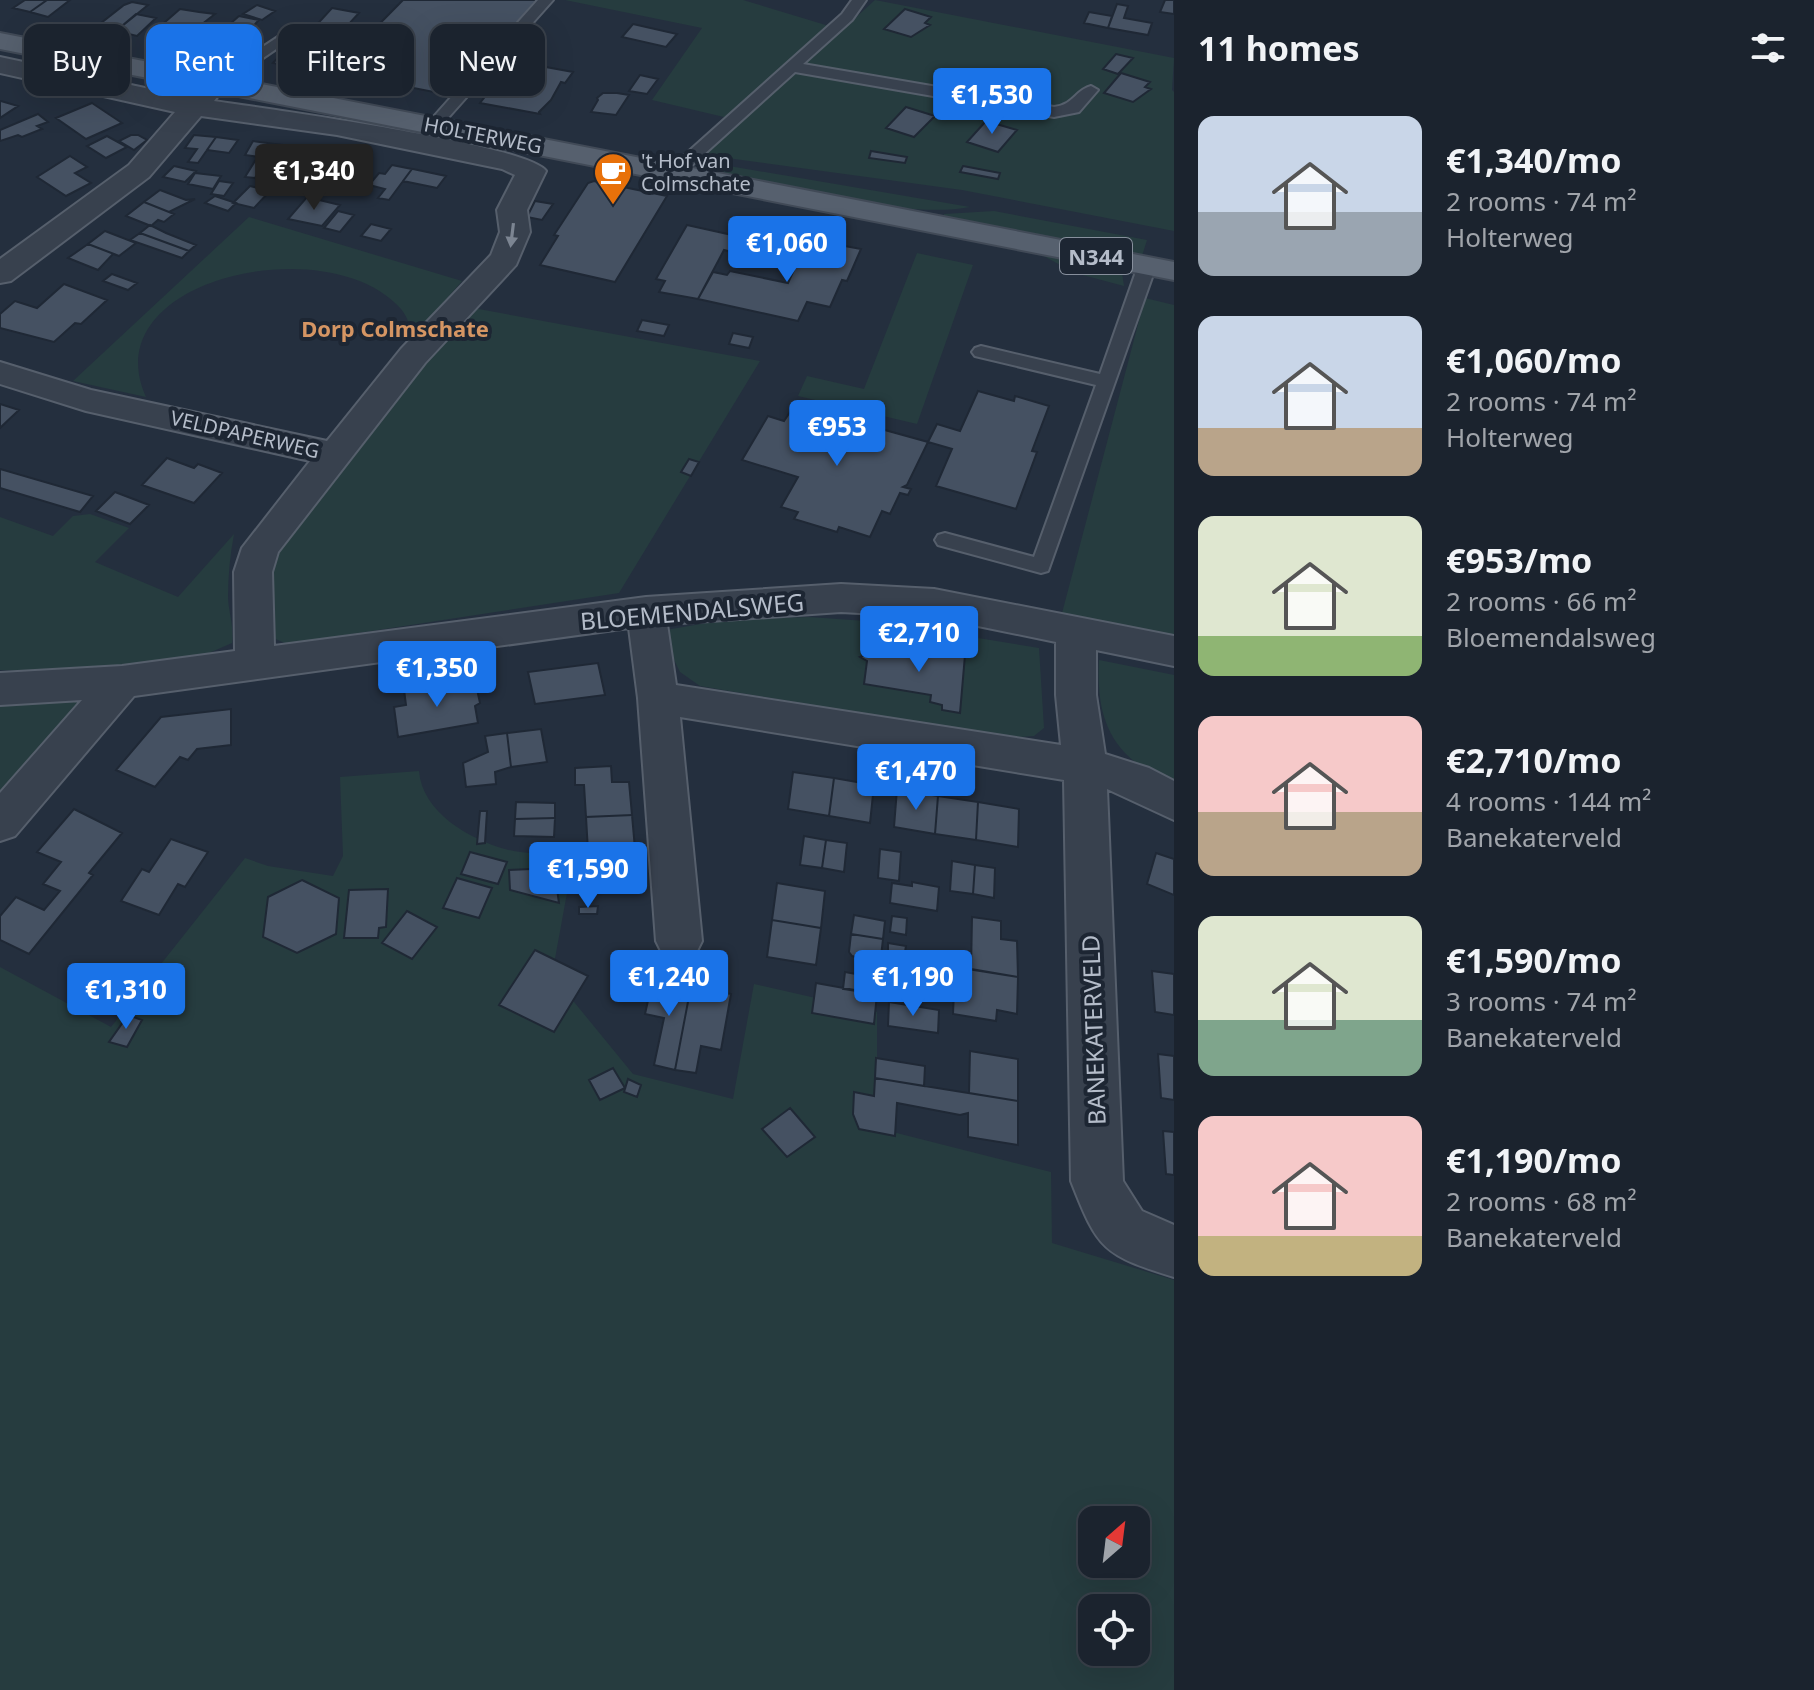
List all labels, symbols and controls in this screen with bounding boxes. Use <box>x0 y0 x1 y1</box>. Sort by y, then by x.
chip: Buy <box>24 24 130 96</box>
chip: Rent <box>146 24 262 96</box>
chip: Filters <box>278 24 414 96</box>
chip: New <box>430 24 545 96</box>
text: 11 homes <box>1198 25 1360 71</box>
icon: filters <box>1746 26 1790 70</box>
pin: €1,530 <box>927 68 1057 136</box>
text: €1,530 <box>951 76 1033 112</box>
street label: HOLTERWEG <box>422 110 544 160</box>
text: €1,340/mo <box>1446 137 1621 183</box>
pin: €1,340 <box>249 144 379 212</box>
place label: 't Hof van Colmschate <box>641 147 751 197</box>
icon: home <box>1262 148 1358 244</box>
cafe icon: 't Hof van Colmschate <box>592 151 634 206</box>
text: €1,340 <box>273 152 355 188</box>
text: 2 rooms · 74 m² <box>1446 183 1636 219</box>
pin: €1,060 <box>722 216 852 284</box>
text: Holterweg <box>1446 219 1574 255</box>
one-way arrow <box>505 222 518 247</box>
text: €1,060 <box>746 224 828 260</box>
road number: N344 <box>1060 238 1132 274</box>
district label: Dorp Colmschate <box>301 313 489 343</box>
text: €1,060/mo <box>1446 337 1621 383</box>
icon: home <box>1262 348 1358 444</box>
text: 2 rooms · 74 m² <box>1446 383 1636 419</box>
pin: €953 <box>790 400 884 468</box>
street label: VELDPAPERWEG <box>168 404 322 464</box>
text: €953 <box>807 408 867 444</box>
text: Holterweg <box>1446 419 1574 455</box>
text: €953/mo <box>1446 537 1592 583</box>
icon: home <box>1262 548 1358 644</box>
text: 2 rooms · 66 m² <box>1446 583 1636 619</box>
street label: BLOEMENDALSWEG <box>579 585 805 637</box>
pin: €2,710 <box>854 606 984 674</box>
text: €2,710 <box>878 614 960 650</box>
text: Bloemendalsweg <box>1446 619 1656 655</box>
pin: €1,350 <box>372 641 502 709</box>
text: €1,350 <box>396 649 478 685</box>
text: €2,710/mo <box>1446 737 1621 783</box>
pin: €1,470 <box>851 744 981 812</box>
icon: home <box>1262 748 1358 844</box>
text: €1,470 <box>875 752 957 788</box>
text: 4 rooms · 144 m² <box>1446 783 1651 819</box>
text: Banekaterveld <box>1446 819 1622 855</box>
pin: €1,590 <box>523 842 653 910</box>
text: €1,590 <box>547 850 629 886</box>
street label: BANEKATERVELD <box>1073 934 1113 1126</box>
text: €1,590/mo <box>1446 937 1621 983</box>
icon: home <box>1262 948 1358 1044</box>
pin: €1,240 <box>604 950 734 1018</box>
pin: €1,190 <box>848 950 978 1018</box>
text: €1,240 <box>628 958 710 994</box>
text: €1,190 <box>872 958 954 994</box>
pin: €1,310 <box>61 963 191 1031</box>
text: €1,310 <box>85 971 167 1007</box>
text: 3 rooms · 74 m² <box>1446 983 1636 1019</box>
text: Banekaterveld <box>1446 1019 1622 1055</box>
text: €1,190/mo <box>1446 1137 1621 1183</box>
icon: home <box>1262 1148 1358 1244</box>
text: 2 rooms · 68 m² <box>1446 1183 1636 1219</box>
text: Banekaterveld <box>1446 1219 1622 1255</box>
north arrow <box>1078 1506 1150 1578</box>
map controls <box>1078 1506 1150 1666</box>
button: locate <box>1078 1594 1150 1666</box>

